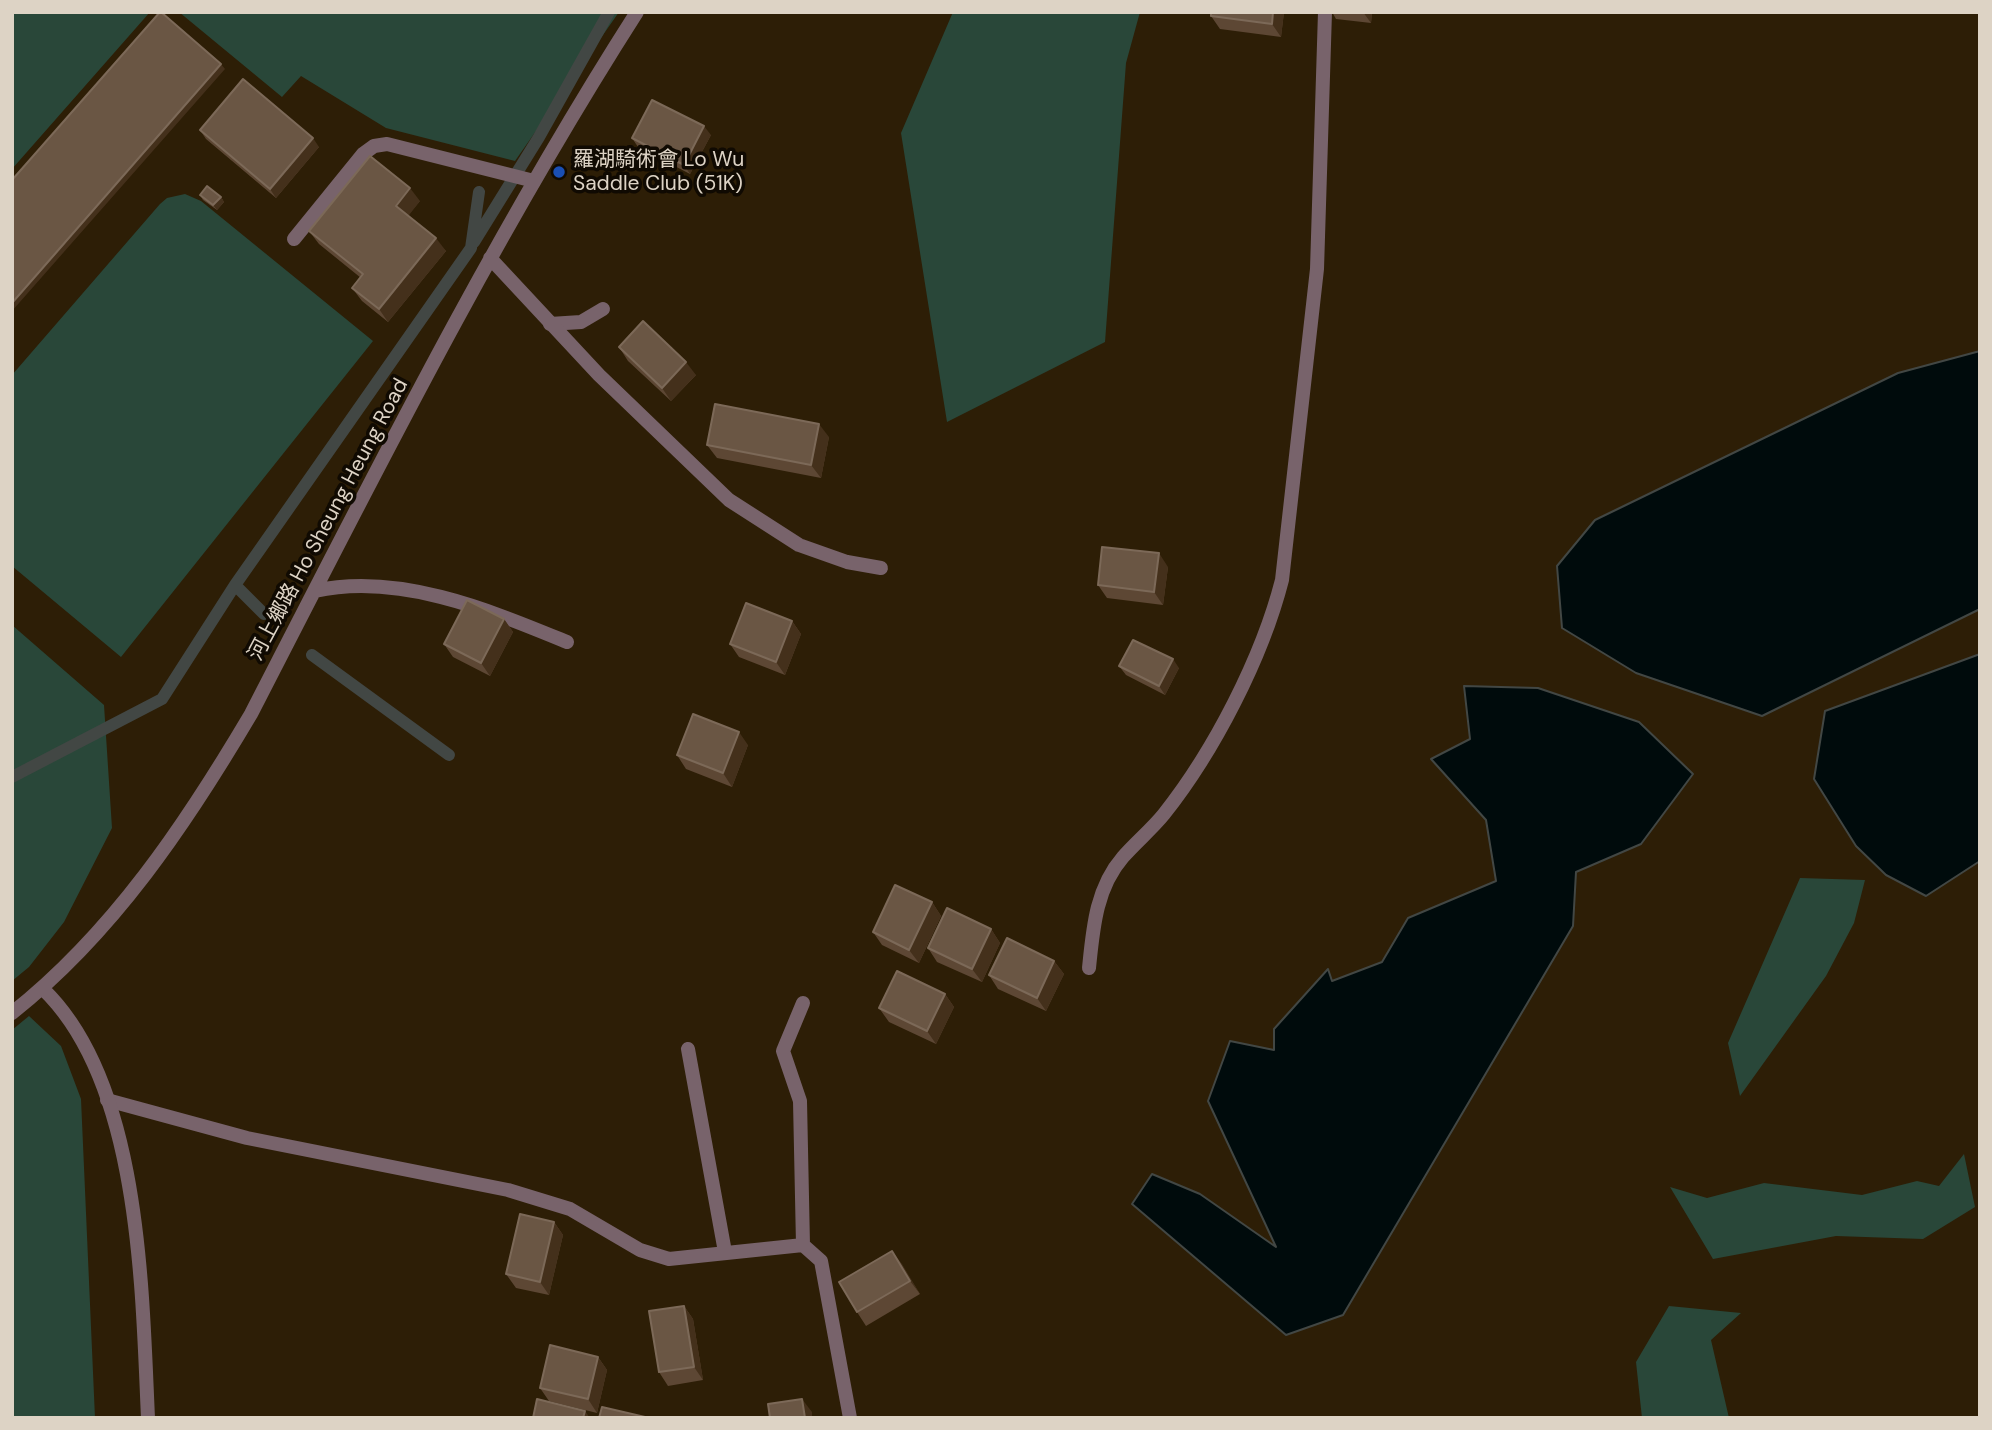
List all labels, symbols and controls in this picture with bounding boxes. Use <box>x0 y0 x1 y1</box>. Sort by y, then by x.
place label: 羅湖騎術會 Lo Wu Saddle Club (51K) <box>573 147 744 197</box>
marker: 羅湖騎術會 Lo Wu Saddle Club (51K) <box>551 164 567 180</box>
street label: 河上鄉路 Ho Sheung Heung Road <box>244 375 414 665</box>

